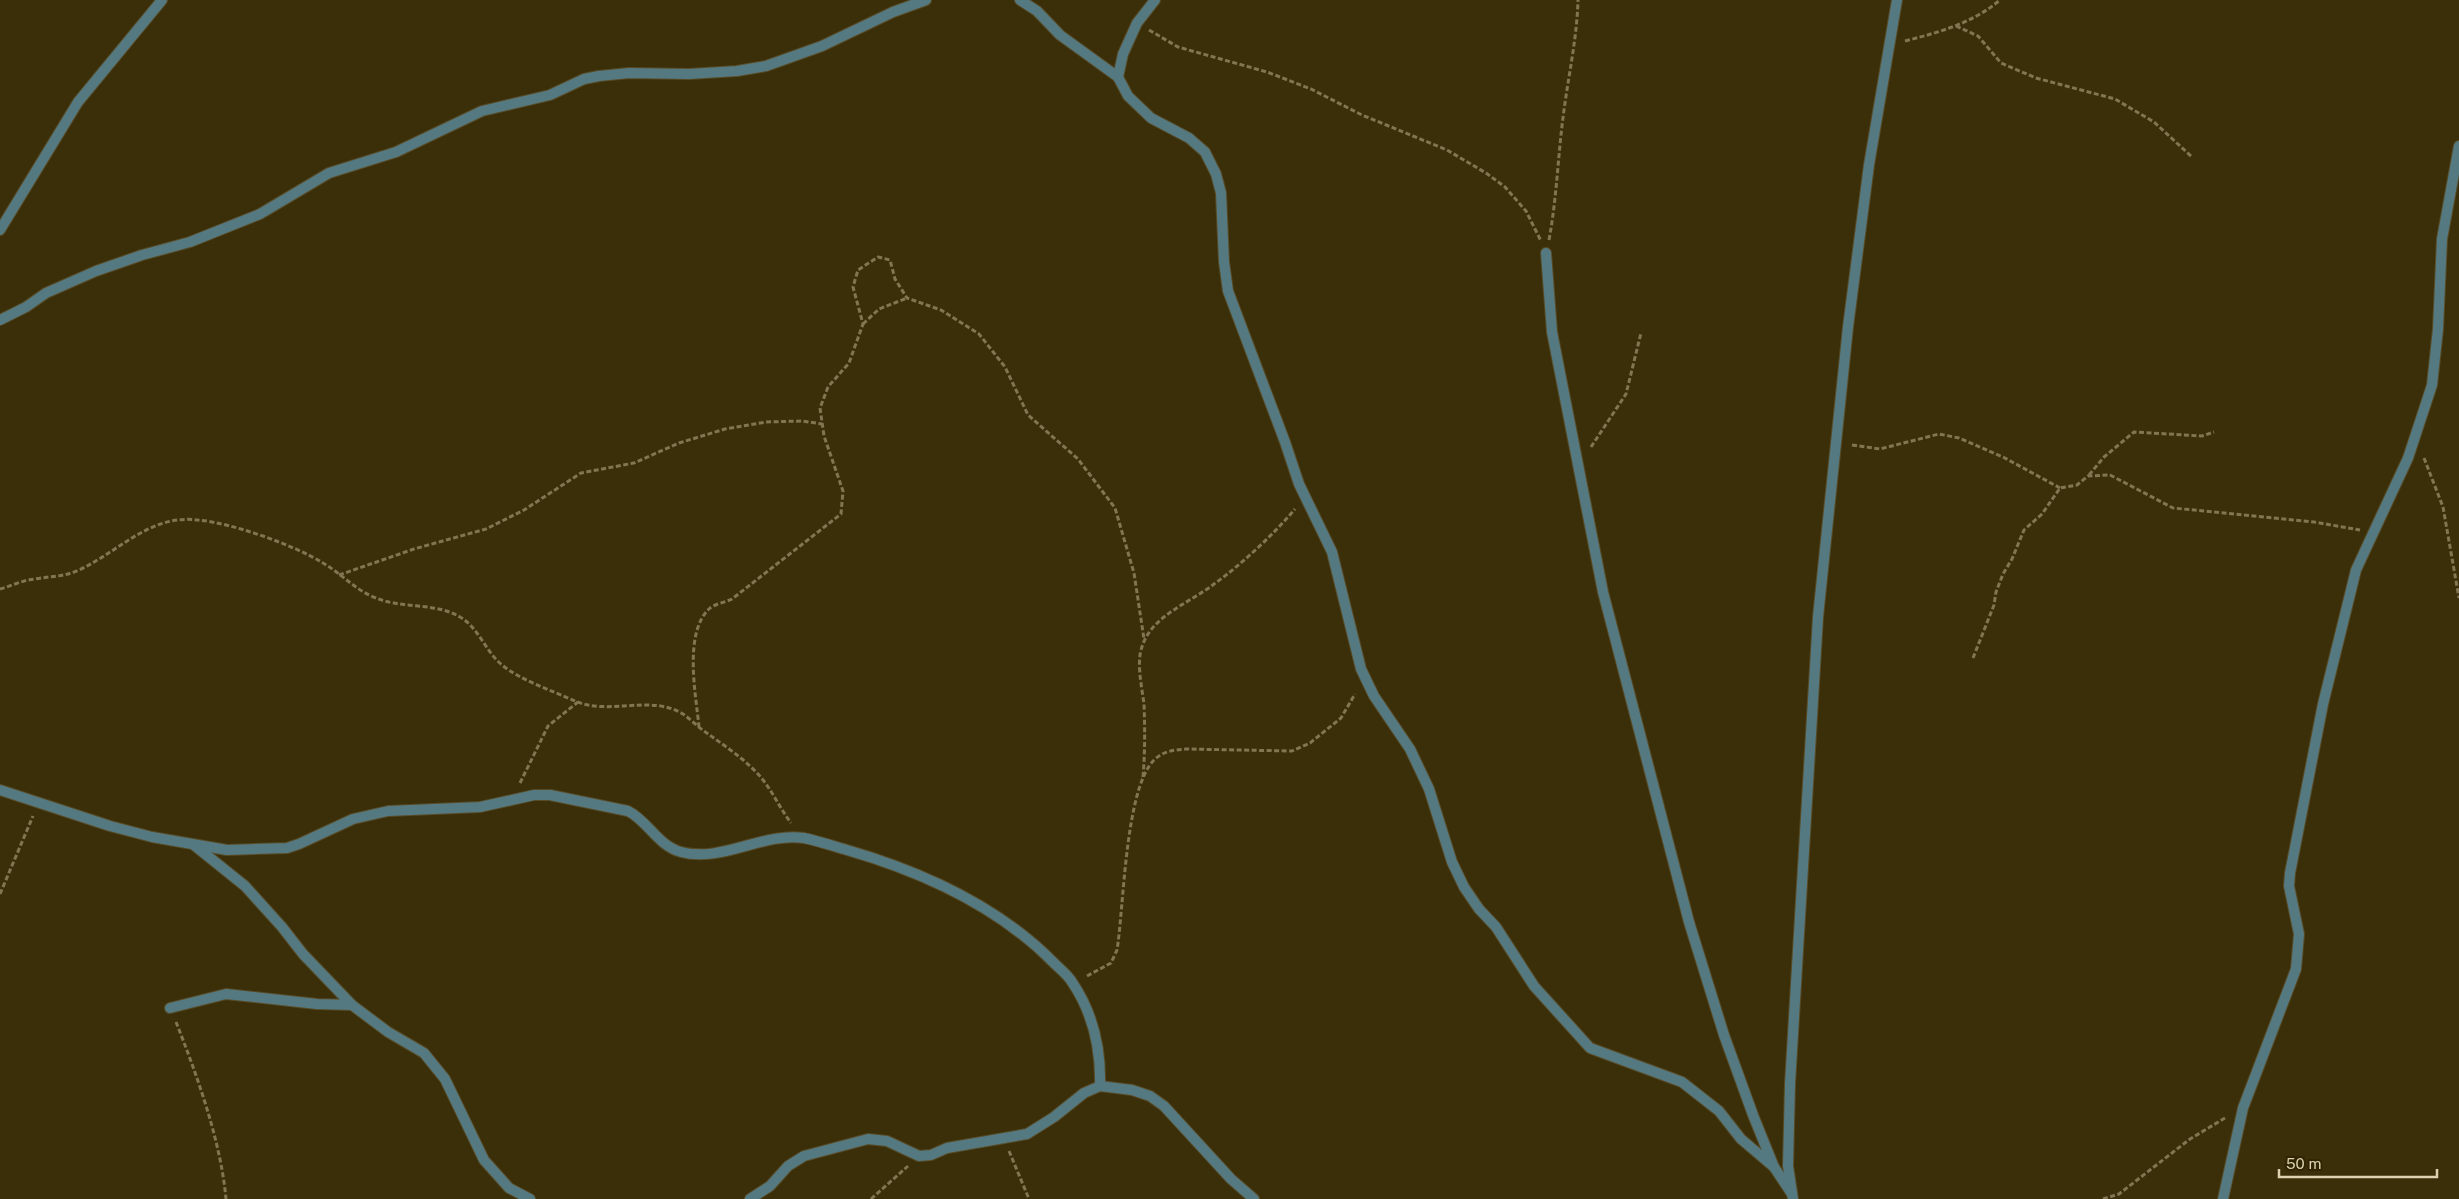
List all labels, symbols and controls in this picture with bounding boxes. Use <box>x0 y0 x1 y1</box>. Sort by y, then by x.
scale bar <box>2279 1146 2436 1178</box>
text: 50 m <box>2286 1155 2321 1172</box>

